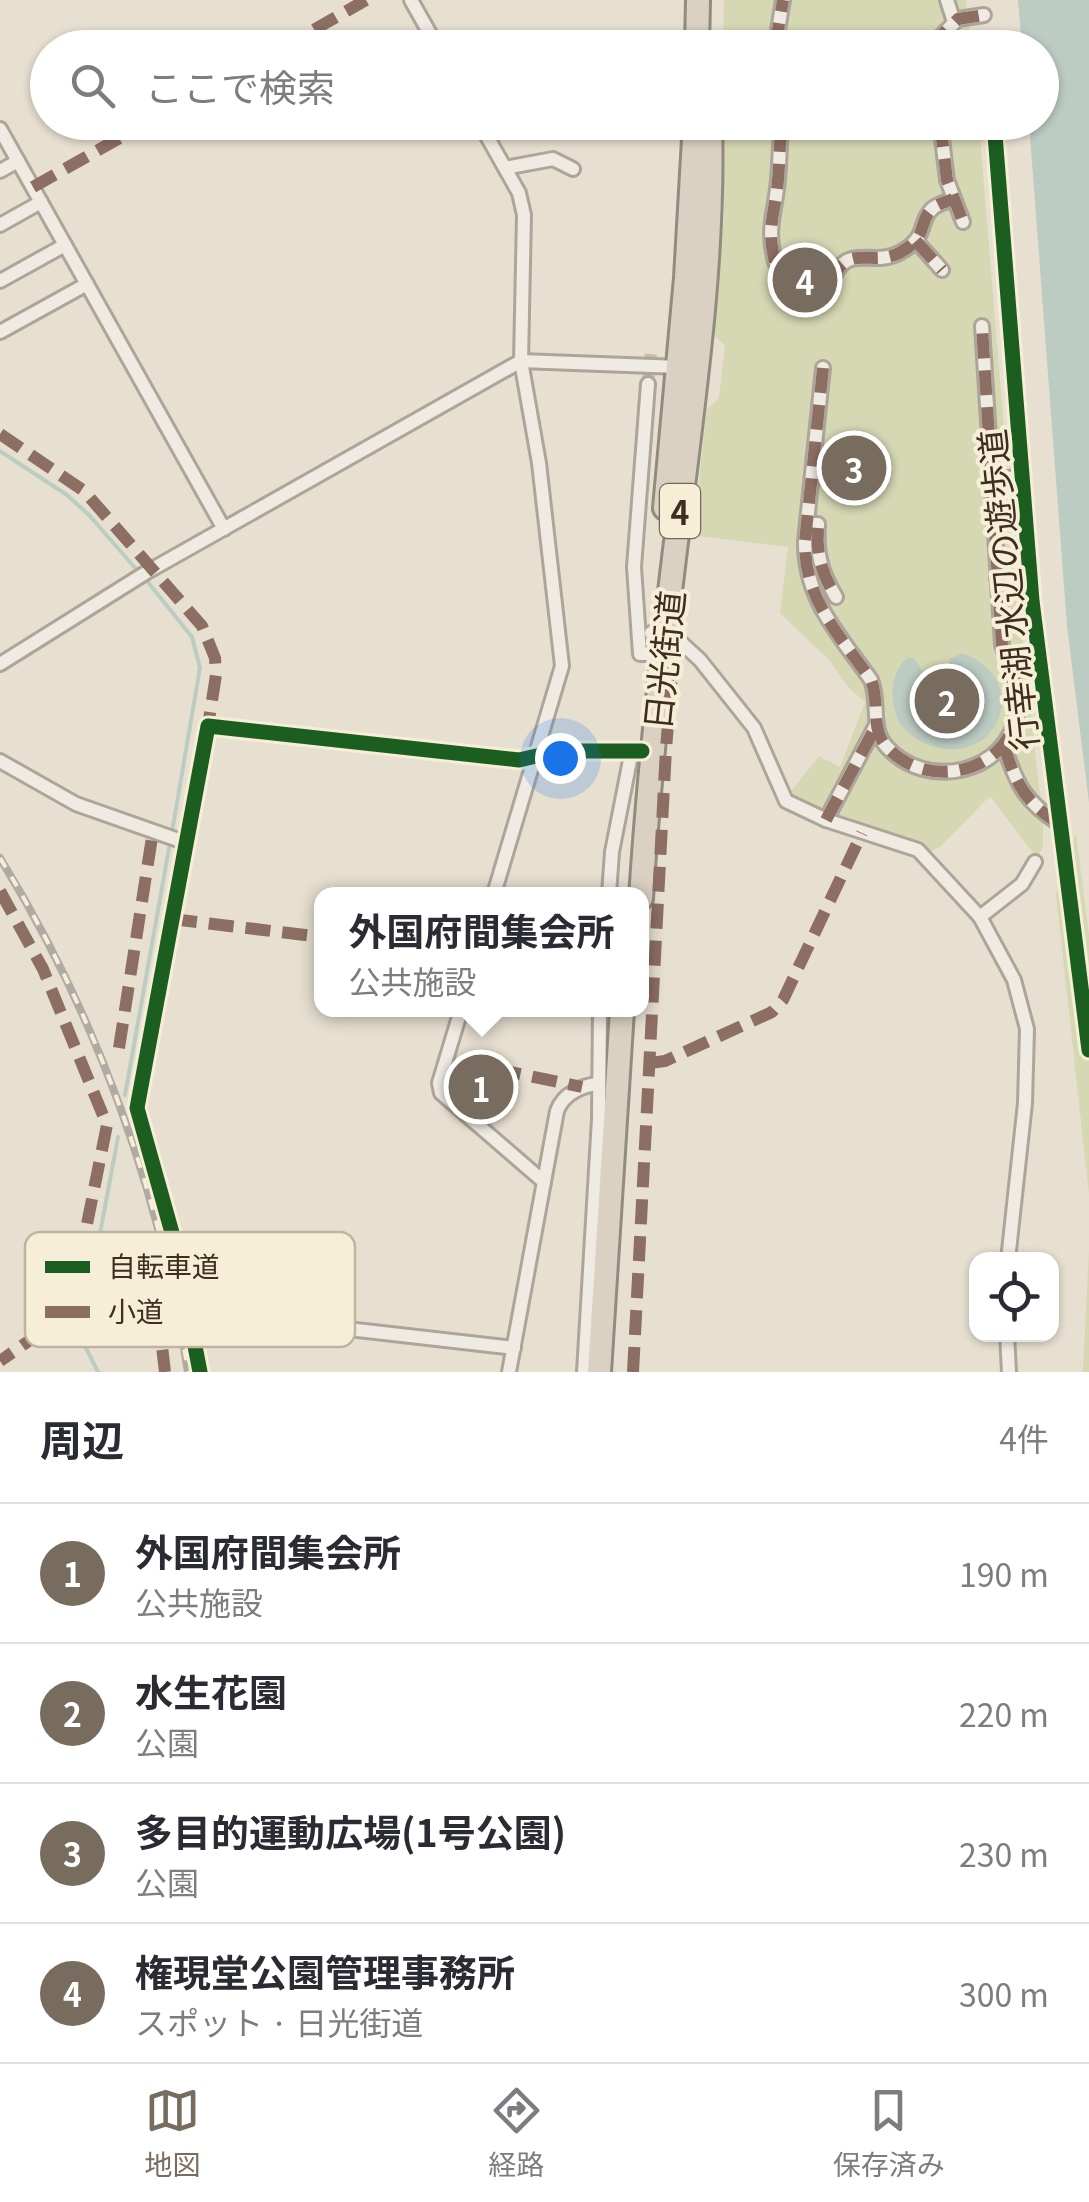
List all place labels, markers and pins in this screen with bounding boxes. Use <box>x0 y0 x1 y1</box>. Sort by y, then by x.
pin: 4 <box>772 242 838 318</box>
pin: 3 <box>822 430 886 506</box>
pin: 2 <box>914 664 980 738</box>
pin: 1 <box>448 1050 514 1124</box>

